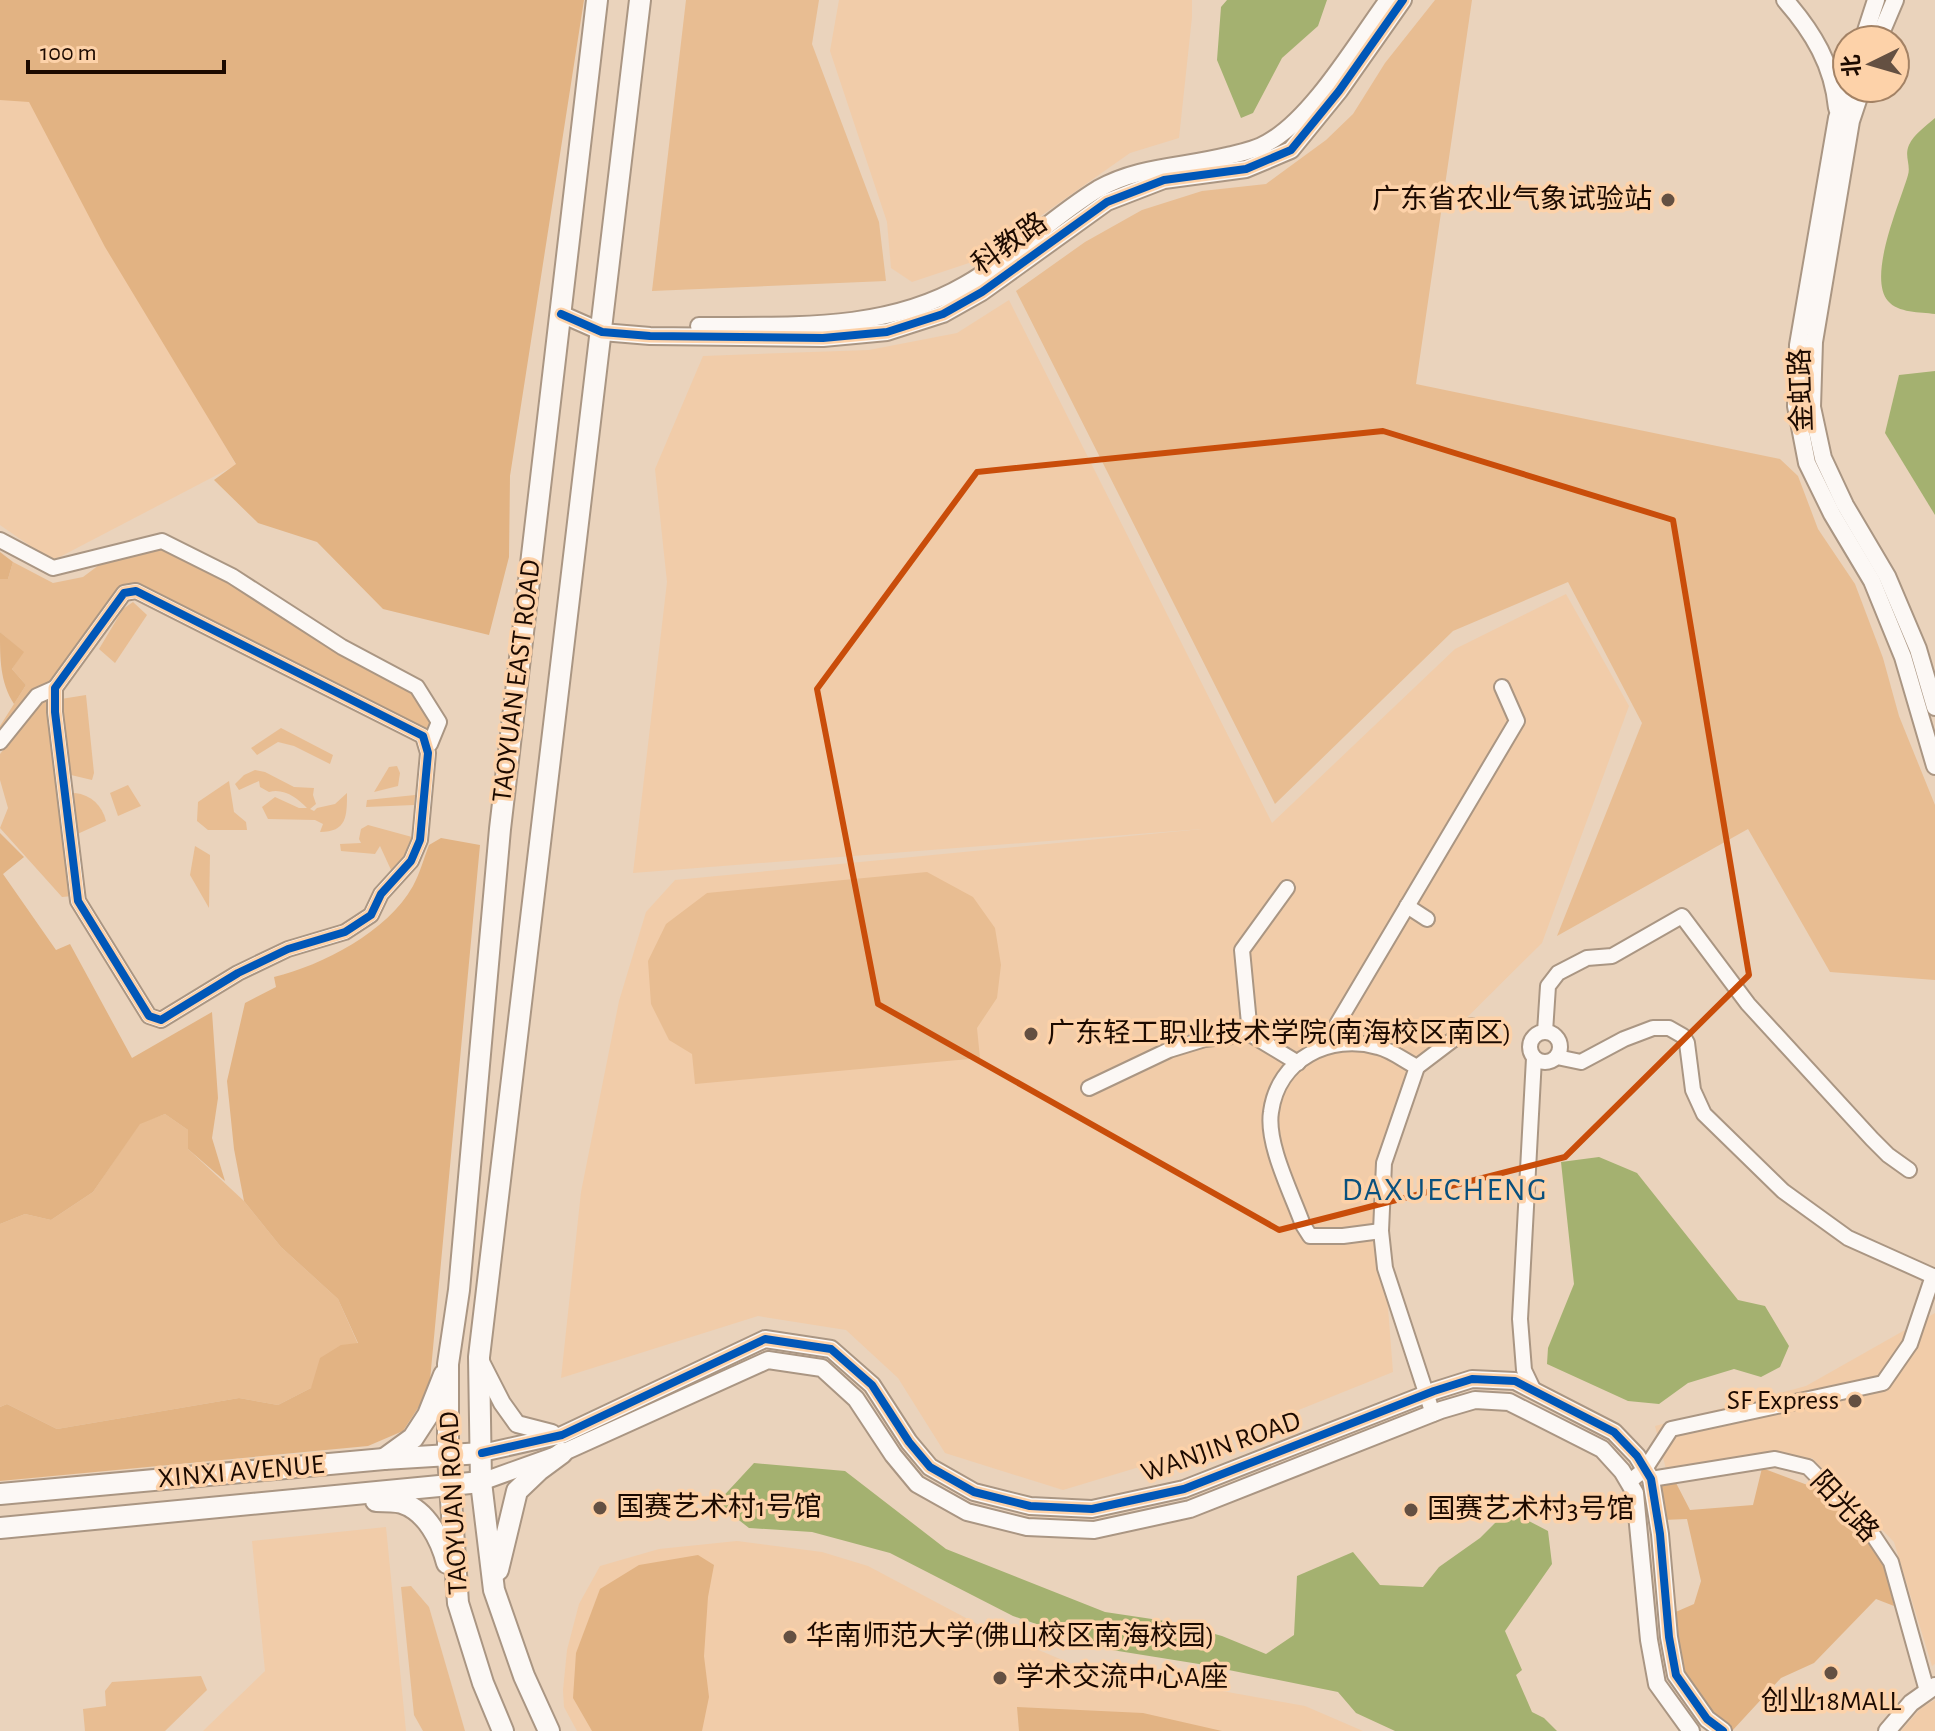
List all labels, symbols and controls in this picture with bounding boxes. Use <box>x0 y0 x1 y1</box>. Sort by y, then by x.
scale bar <box>28 24 224 74</box>
north arrow <box>1831 24 1911 104</box>
text: 100 m <box>40 41 97 65</box>
text: 北 <box>1839 54 1864 78</box>
place label: 广东省农业气象试验站 <box>1372 184 1652 214</box>
marker: 广东省农业气象试验站 <box>1659 191 1677 209</box>
street label: 科教路 <box>966 207 1052 280</box>
street label: 金虹路 <box>1785 348 1817 433</box>
street label: TAOYUAN EAST ROAD <box>488 558 546 804</box>
place label: 广东轻工职业技术学院(南海校区南区) <box>1047 1018 1512 1048</box>
marker: 广东轻工职业技术学院(南海校区南区) <box>1022 1025 1040 1043</box>
district label: DAXUECHENG <box>1342 1174 1548 1206</box>
place label: SF Express <box>1727 1387 1839 1415</box>
marker: SF Express <box>1846 1392 1864 1410</box>
street label: WANJIN ROAD <box>1138 1407 1304 1487</box>
street label: TAOYUAN ROAD <box>435 1411 473 1595</box>
street label: XINXI AVENUE <box>157 1451 325 1493</box>
street label: 阳光路 <box>1805 1465 1884 1547</box>
place label: 国赛艺术村1号馆 <box>616 1492 822 1522</box>
place label: 国赛艺术村3号馆 <box>1427 1494 1635 1524</box>
marker: 国赛艺术村1号馆 <box>591 1499 609 1517</box>
marker: 国赛艺术村3号馆 <box>1402 1501 1420 1519</box>
place label: 华南师范大学(佛山校区南海校园) <box>806 1621 1215 1651</box>
marker: 华南师范大学(佛山校区南海校园) <box>781 1628 799 1646</box>
place label: 学术交流中心A座 <box>1016 1662 1228 1692</box>
marker: 创业18MALL <box>1822 1664 1840 1682</box>
marker: 学术交流中心A座 <box>991 1669 1009 1687</box>
place label: 创业18MALL <box>1761 1686 1902 1716</box>

